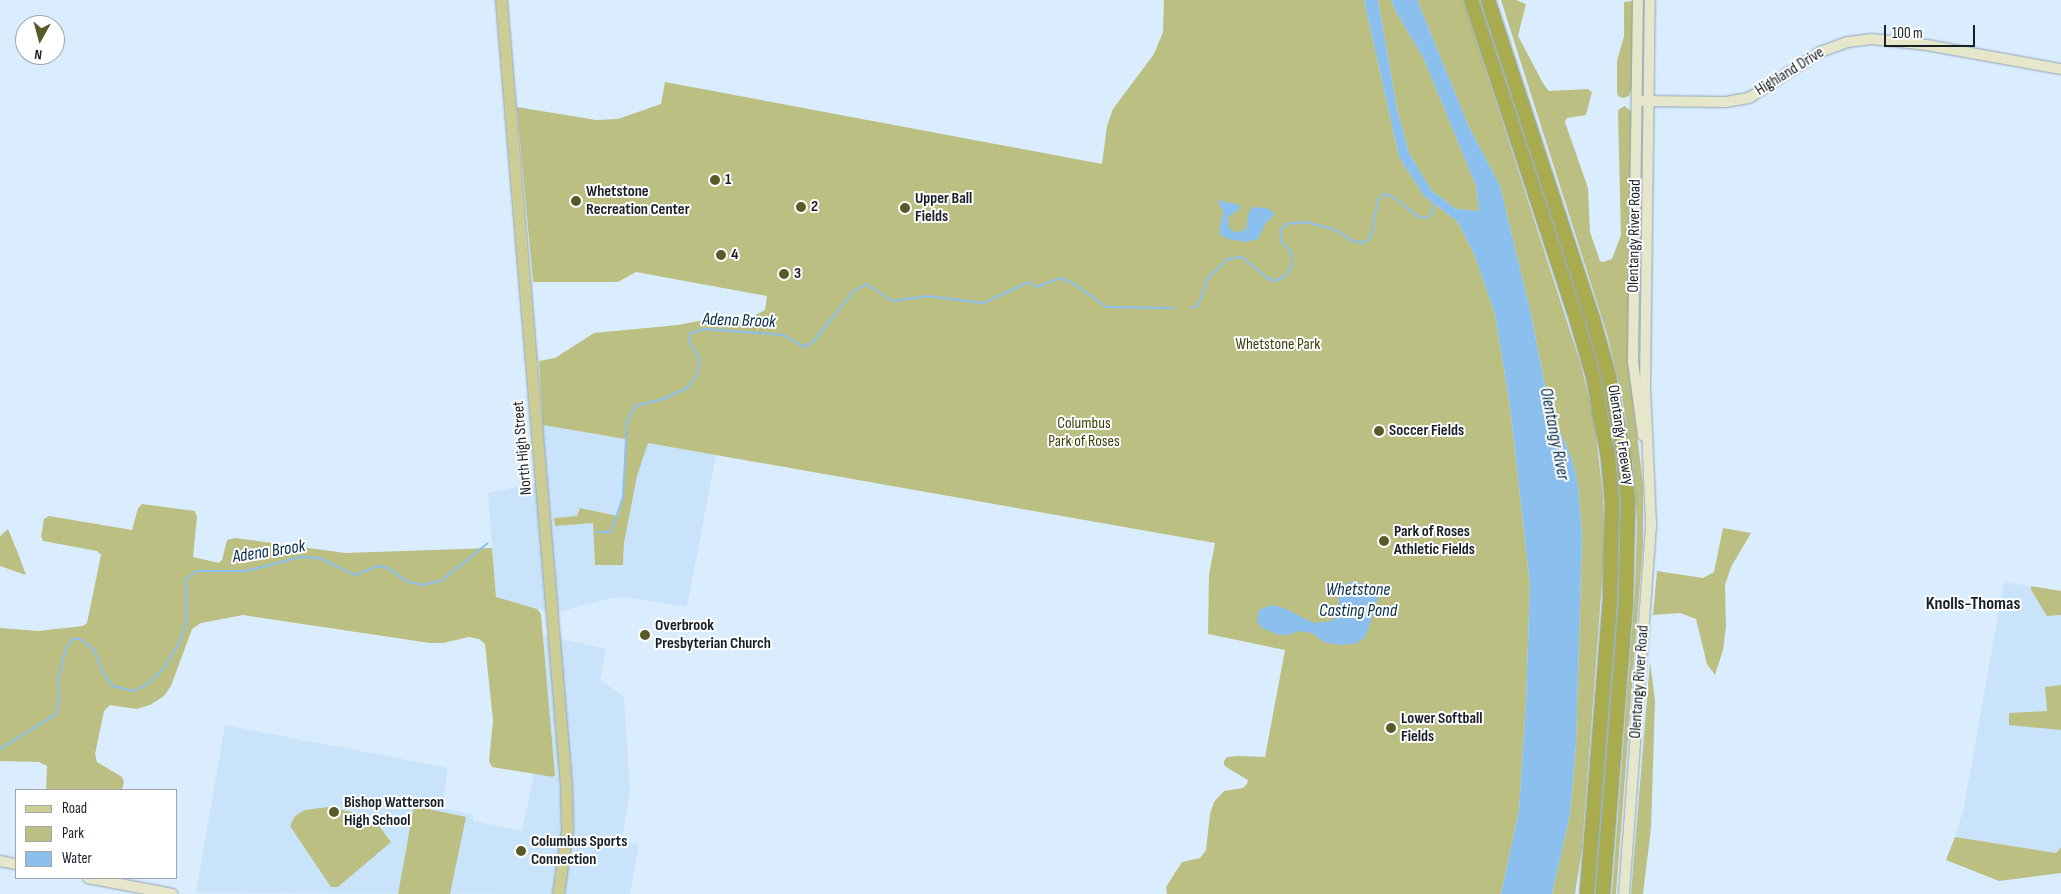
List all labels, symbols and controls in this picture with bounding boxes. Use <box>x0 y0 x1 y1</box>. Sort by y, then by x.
north arrow <box>15 15 65 65</box>
scale bar <box>1886 15 1977 47</box>
text: 100 m <box>1892 24 1923 43</box>
street label: Highland Drive <box>1752 43 1828 101</box>
text: N <box>33 46 43 63</box>
place label: 1 <box>725 170 731 190</box>
marker: 1 <box>709 174 721 186</box>
street label: Olentangy River Road <box>1624 179 1646 293</box>
place label: Whetstone Recreation Center <box>586 182 690 220</box>
place label: Upper Ball Fields <box>915 189 972 227</box>
marker: Whetstone Recreation Center <box>570 195 582 207</box>
place label: 2 <box>811 197 818 217</box>
marker: 2 <box>795 201 807 213</box>
marker: Upper Ball Fields <box>899 202 911 214</box>
place label: 4 <box>731 245 738 265</box>
marker: 4 <box>715 249 727 261</box>
place label: 3 <box>794 264 801 284</box>
marker: 3 <box>778 268 790 280</box>
water label: Adena Brook <box>702 309 776 333</box>
park label: Whetstone Park <box>1236 335 1320 355</box>
street label: Olentangy Freeway <box>1603 384 1637 486</box>
water label: Olentangy River <box>1534 386 1574 482</box>
street label: North High Street <box>509 400 537 496</box>
park label: Columbus Park of Roses <box>1048 414 1120 452</box>
place label: Soccer Fields <box>1389 421 1464 441</box>
marker: Soccer Fields <box>1373 425 1385 437</box>
place label: Park of Roses Athletic Fields <box>1394 522 1475 560</box>
marker: Park of Roses Athletic Fields <box>1378 535 1390 547</box>
water label: Adena Brook <box>231 536 307 568</box>
water label: Whetstone Casting Pond <box>1319 580 1397 622</box>
district label: Knolls-Thomas <box>1926 593 2020 615</box>
place label: Overbrook Presbyterian Church <box>655 616 771 654</box>
street label: Olentangy River Road <box>1626 625 1654 739</box>
marker: Overbrook Presbyterian Church <box>639 629 651 641</box>
place label: Lower Softball Fields <box>1401 709 1482 747</box>
marker: Lower Softball Fields <box>1385 722 1397 734</box>
legend <box>15 789 178 879</box>
place label: Bishop Watterson High School <box>344 793 444 831</box>
text: Road <box>62 799 87 818</box>
marker: Bishop Watterson High School <box>328 806 340 818</box>
text: Park <box>62 824 84 843</box>
place label: Columbus Sports Connection <box>531 832 627 870</box>
marker: Columbus Sports Connection <box>515 845 527 857</box>
text: Water <box>62 849 92 868</box>

